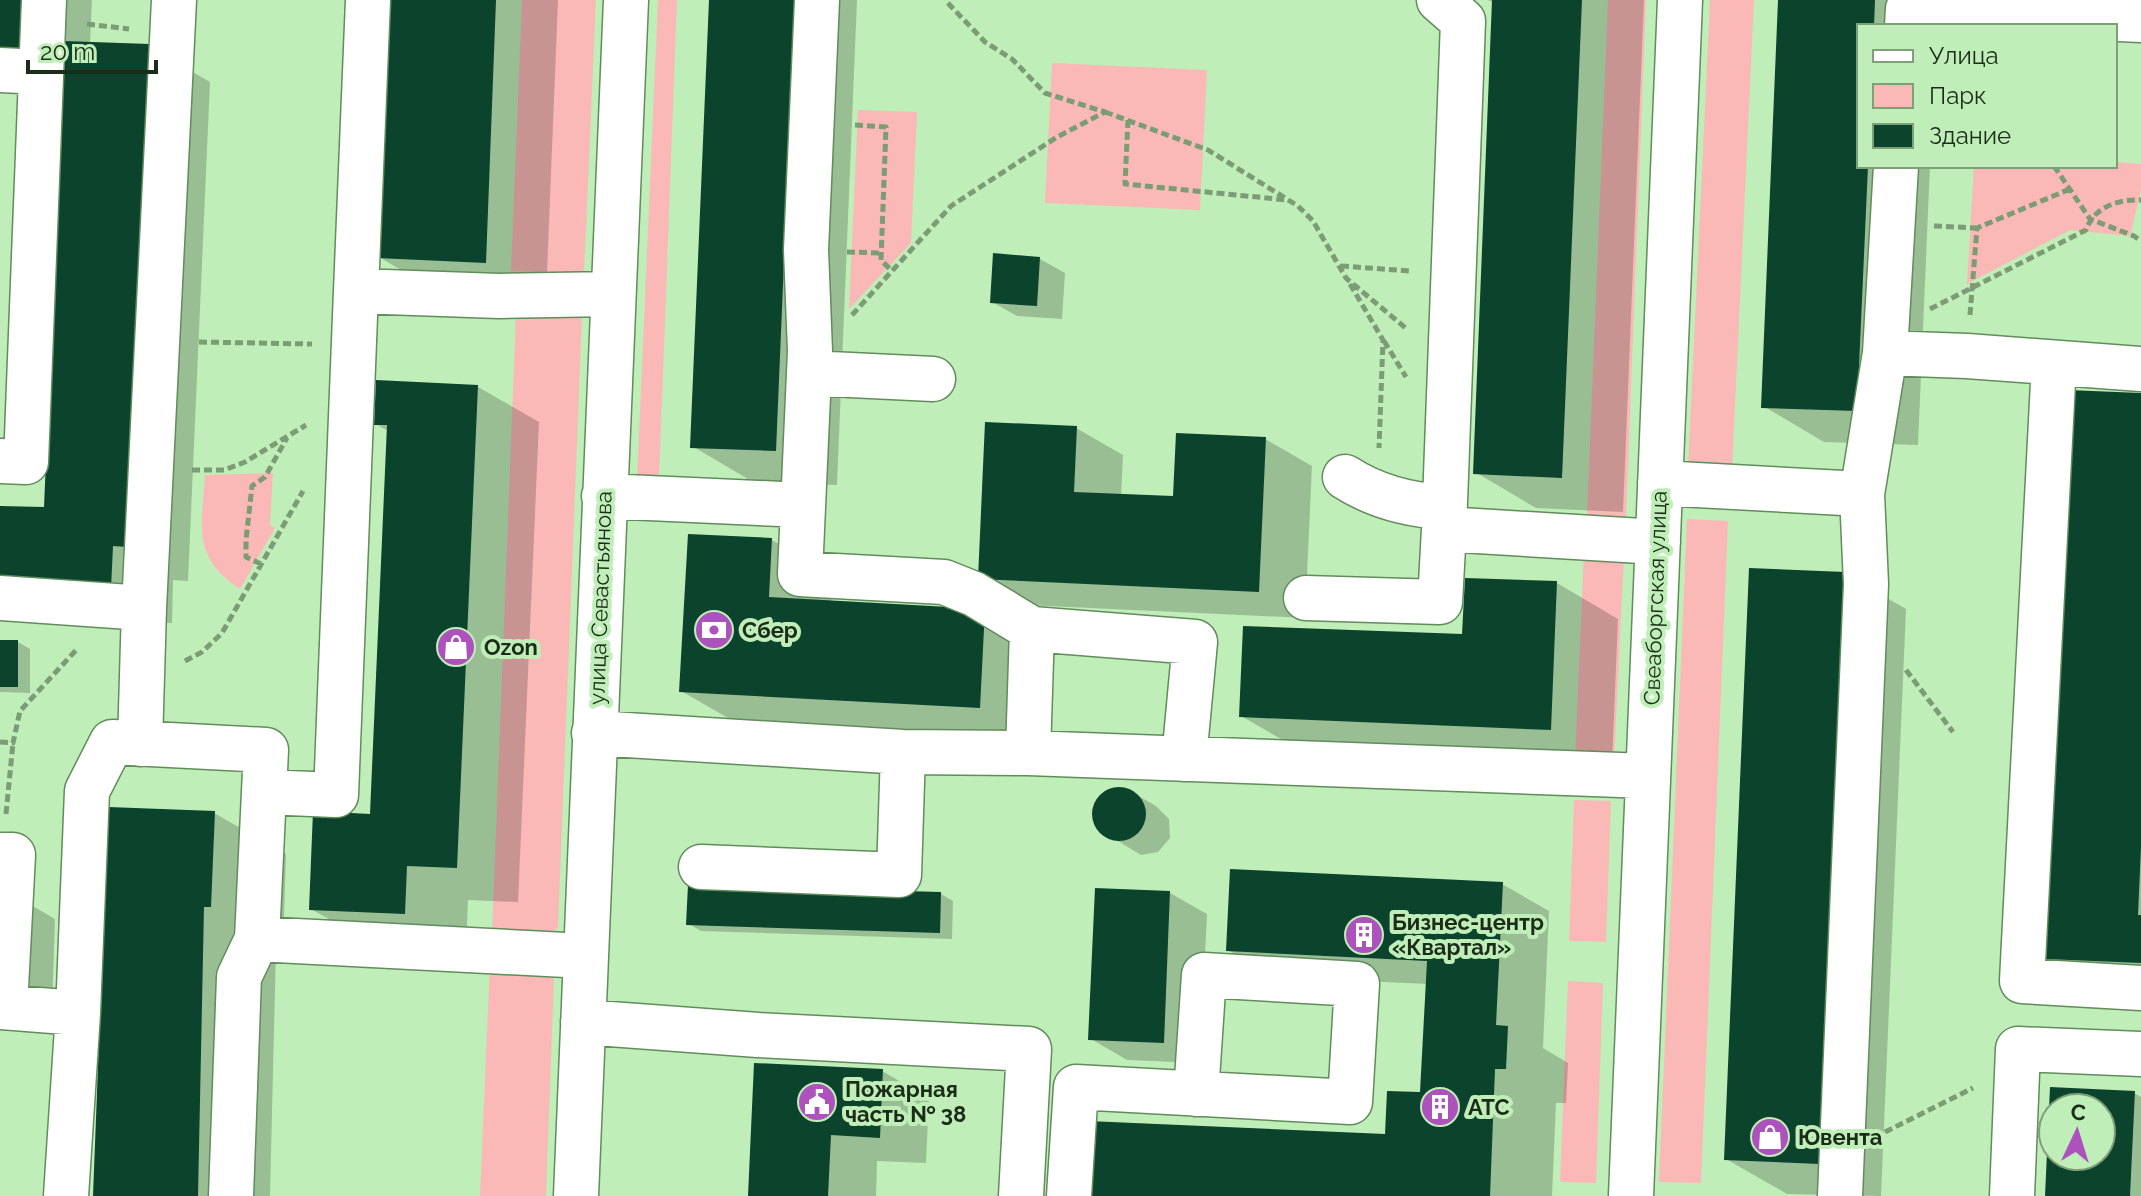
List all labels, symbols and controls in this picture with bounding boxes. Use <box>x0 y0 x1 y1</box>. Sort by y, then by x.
scale bar <box>28 24 156 74</box>
legend <box>1857 24 2117 168</box>
text: 20 m <box>40 37 95 66</box>
text: Улица <box>1929 41 1999 70</box>
text: Парк <box>1929 81 1987 110</box>
text: Здание <box>1929 121 2011 150</box>
street label: Свеаборгская улица <box>1638 490 1672 706</box>
street label: улица Севастьянова <box>583 491 617 705</box>
bank icon: Сбер <box>693 609 735 651</box>
place label: Сбер <box>742 617 798 643</box>
shop icon: Ozon <box>435 626 477 668</box>
place label: Ozon <box>484 634 538 660</box>
place label: Бизнес-центр «Квартал» <box>1392 909 1544 960</box>
building icon: Бизнес-центр «Квартал» <box>1343 914 1385 956</box>
place label: Пожарная часть № 38 <box>845 1076 966 1127</box>
public building icon: Пожарная часть № 38 <box>796 1081 838 1123</box>
building icon: АТС <box>1419 1086 1461 1128</box>
north arrow <box>2037 1092 2117 1172</box>
place label: АТС <box>1468 1094 1510 1120</box>
text: С <box>2070 1099 2087 1126</box>
shop icon: Ювента <box>1749 1116 1791 1158</box>
place label: Ювента <box>1798 1124 1882 1150</box>

